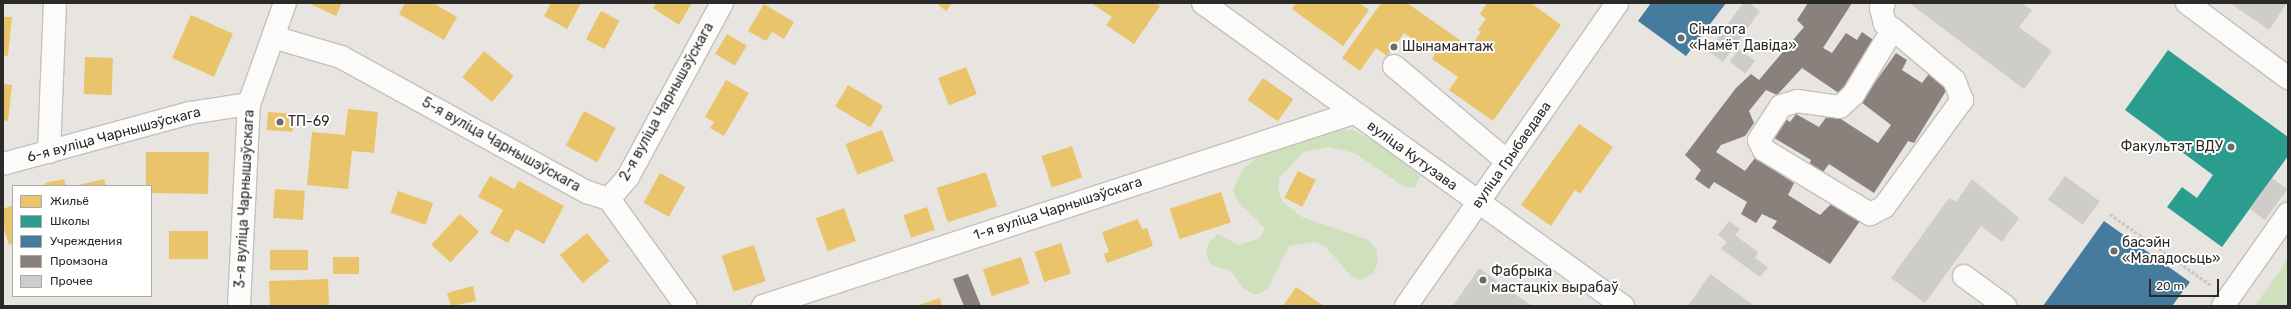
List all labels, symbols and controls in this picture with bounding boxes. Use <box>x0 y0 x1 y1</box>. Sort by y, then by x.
street label: 2-я вуліца Чарнышэўскага <box>616 20 718 184</box>
place label: Сінагога «Намёт Давіда» <box>1689 22 1797 54</box>
marker: Сінагога «Намёт Давіда» <box>1676 33 1686 43</box>
place label: Шынамантаж <box>1402 39 1493 55</box>
marker: Шынамантаж <box>1389 42 1399 52</box>
street label: 5-я вуліца Чарнышэўскага <box>419 94 583 196</box>
street label: вуліца Грыбаедава <box>1469 98 1555 212</box>
street label: 6-я вуліца Чарнышэўскага <box>25 104 203 166</box>
street label: 3-я вуліца Чарнышэўскага <box>232 109 258 289</box>
place label: ТП-69 <box>288 114 330 130</box>
marker: ТП-69 <box>275 117 285 127</box>
street label: вуліца Кутузава <box>1364 118 1460 194</box>
place label: Факультэт ВДУ <box>2120 139 2223 155</box>
marker: Факультэт ВДУ <box>2226 142 2236 152</box>
street label: 1-я вуліца Чарнышэўскага <box>971 174 1145 244</box>
legend <box>12 185 152 297</box>
text: Жильё <box>50 194 89 208</box>
text: Школы <box>50 214 90 228</box>
text: Учреждения <box>50 234 122 248</box>
place label: басэйн «Маладосьць» <box>2122 235 2221 268</box>
marker: басэйн «Маладосьць» <box>2109 246 2119 256</box>
text: Промзона <box>50 254 108 268</box>
place label: Фабрыка мастацкіх вырабаў <box>1491 264 1619 296</box>
scale bar <box>2151 271 2221 297</box>
text: Прочее <box>50 274 93 288</box>
marker: Фабрыка мастацкіх вырабаў <box>1478 275 1488 285</box>
text: 20 m <box>2156 279 2184 293</box>

